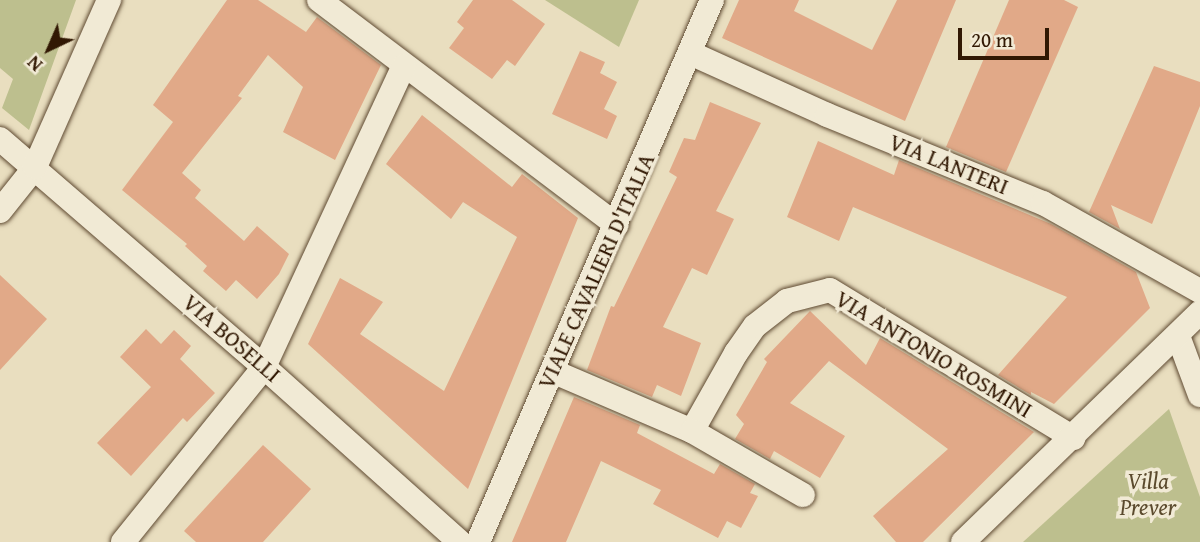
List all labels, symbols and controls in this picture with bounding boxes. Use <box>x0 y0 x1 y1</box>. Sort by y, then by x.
north arrow <box>14 14 84 84</box>
scale bar <box>962 14 1053 58</box>
text: 20 m <box>971 24 1013 55</box>
text: N <box>20 50 49 79</box>
street label: VIA LANTERI <box>885 128 1013 200</box>
street label: VIALE CAVALIERI D'ITALIA <box>532 149 660 393</box>
street label: VIA ANTONIO ROSMINI <box>831 284 1037 424</box>
street label: VIA BOSELLI <box>177 288 287 388</box>
park label: Villa Prever <box>1120 467 1176 521</box>

